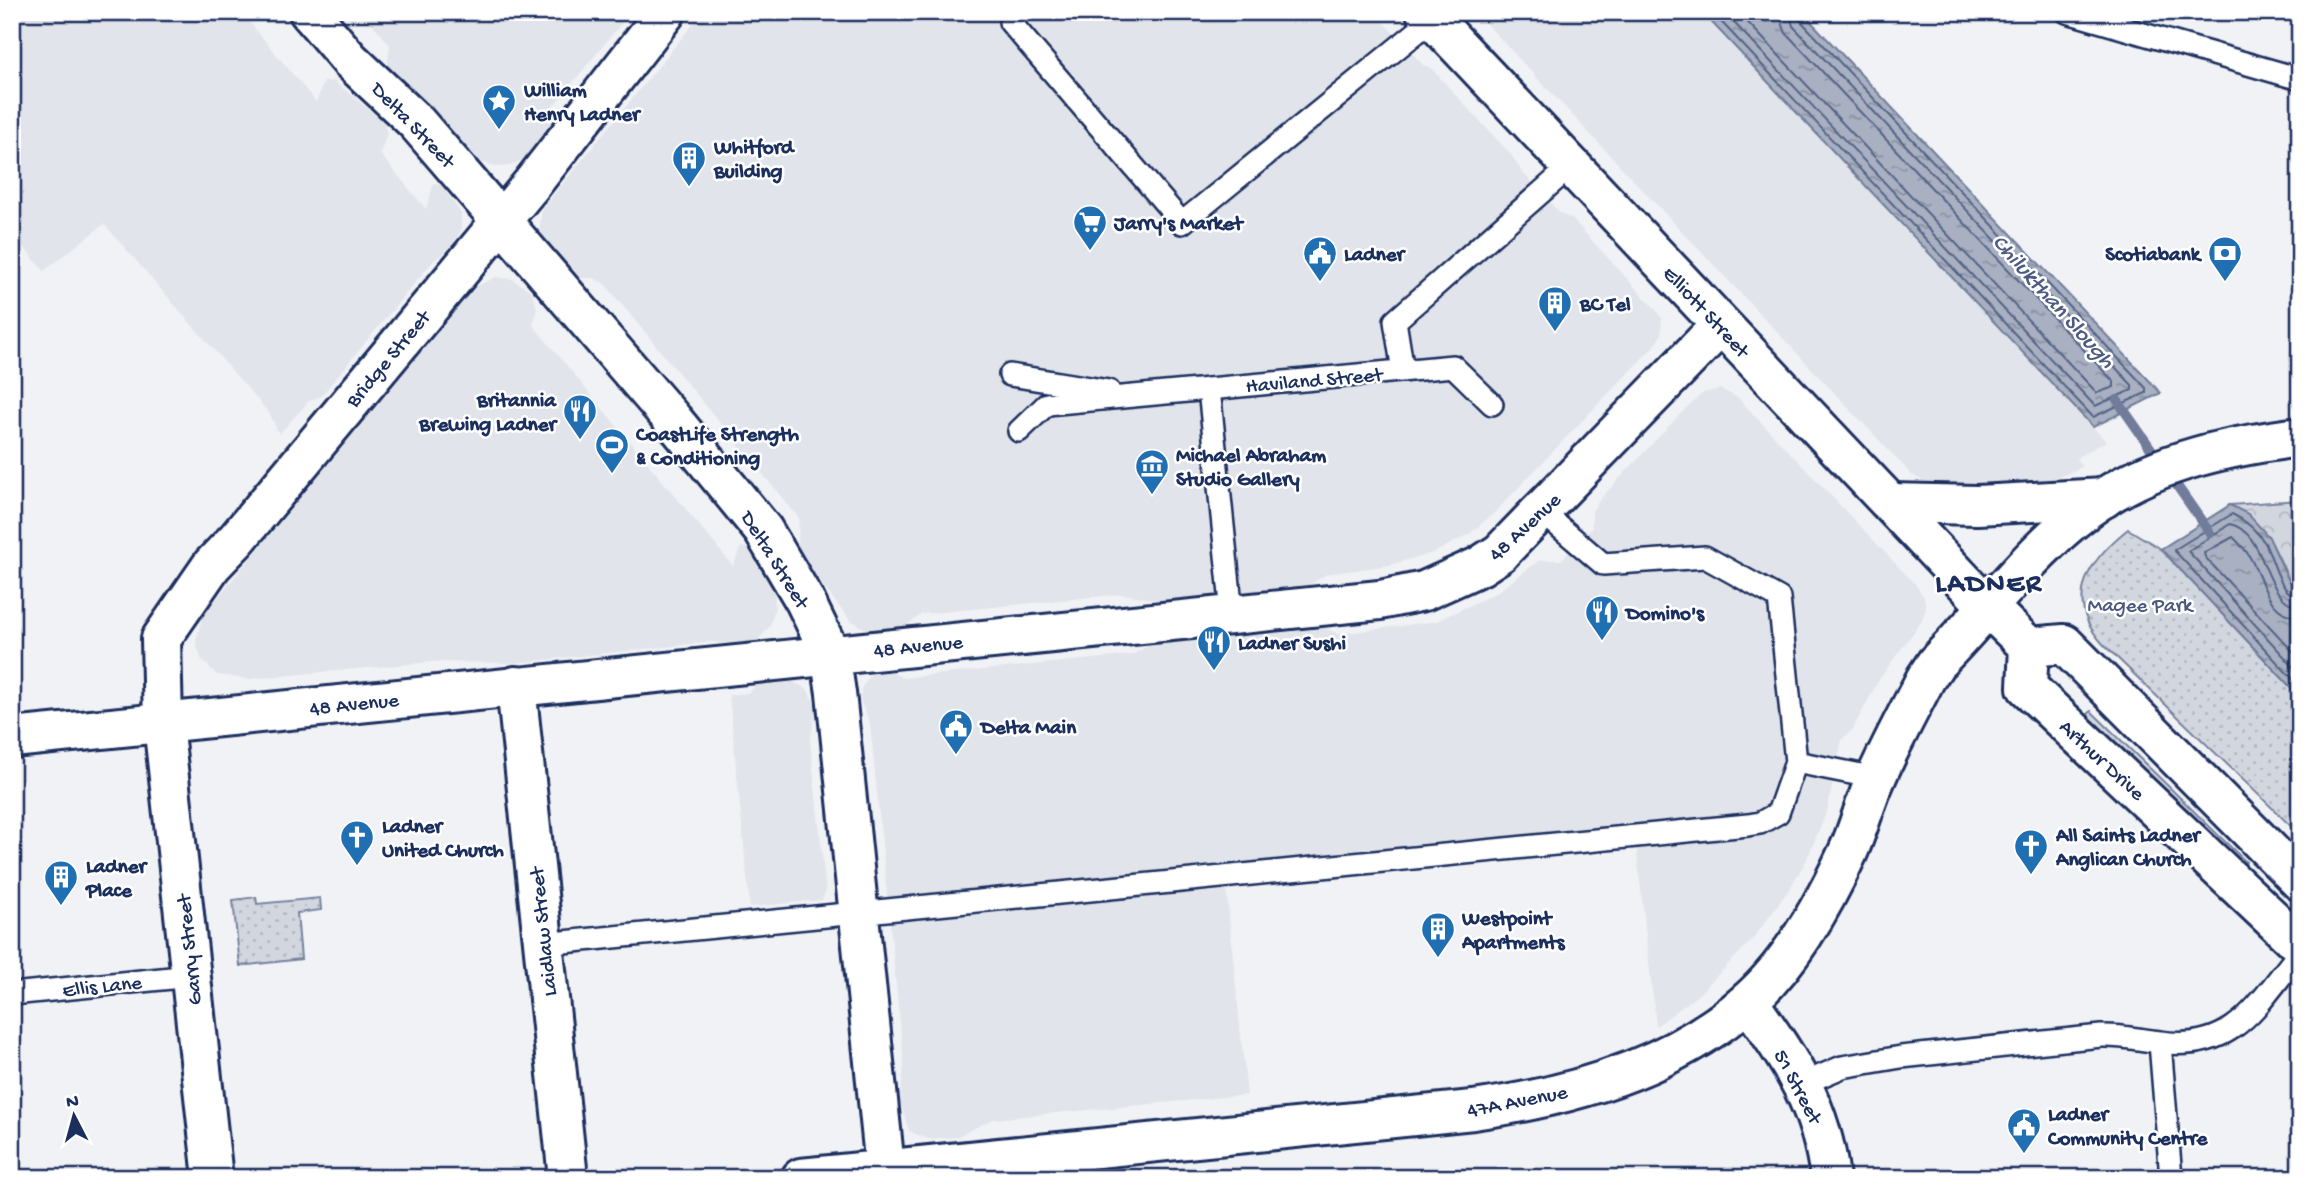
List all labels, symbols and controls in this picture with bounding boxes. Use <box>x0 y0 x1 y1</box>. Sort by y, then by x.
street label: Delta Street <box>363 77 460 177</box>
place label: William Henry Ladner <box>523 80 642 129</box>
place icon: William Henry Ladner <box>480 82 518 131</box>
place label: Whitford Building <box>713 137 796 186</box>
building icon: Whitford Building <box>670 139 708 188</box>
supermarket icon: Jarry's Market <box>1071 203 1109 252</box>
place label: Jarry's Market <box>1113 213 1245 238</box>
water label: Chilukthan Slough <box>1985 230 2120 375</box>
public building icon: Ladner <box>1301 234 1339 283</box>
bank icon: Scotiabank <box>2206 234 2244 283</box>
place label: Ladner <box>1344 244 1406 269</box>
place label: Scotiabank <box>2105 244 2203 269</box>
street label: Elliott Street <box>1656 262 1755 366</box>
building icon: BC Tel <box>1536 284 1574 333</box>
place label: BC Tel <box>1579 294 1631 319</box>
street label: Bridge Street <box>341 305 439 415</box>
street label: Haviland Street <box>1245 364 1386 401</box>
place label: Britannia Brewing Ladner <box>418 390 559 439</box>
restaurant icon: Britannia Brewing Ladner <box>561 392 599 441</box>
place label: CoastLife Strength & Conditioning <box>635 424 800 473</box>
sports icon: CoastLife Strength & Conditioning <box>593 426 631 475</box>
place label: Michael Abraham Studio Gallery <box>1176 445 1326 494</box>
museum icon: Michael Abraham Studio Gallery <box>1133 447 1171 496</box>
street label: 48 Avenue <box>1485 488 1569 568</box>
street label: Delta Street <box>732 506 814 616</box>
district label: LADNER <box>1935 569 2043 602</box>
restaurant icon: Domino's <box>1583 593 1621 642</box>
park label: Magee Park <box>2088 595 2195 620</box>
place label: Domino's <box>1624 603 1705 628</box>
restaurant icon: Ladner Sushi <box>1195 623 1233 672</box>
street label: 48 Avenue <box>873 631 965 666</box>
place label: Ladner Sushi <box>1238 633 1346 658</box>
street label: 48 Avenue <box>309 689 401 724</box>
public building icon: Delta Main <box>937 707 975 756</box>
street label: Arthur Drive <box>2053 716 2149 808</box>
place label: Delta Main <box>979 717 1077 742</box>
place label: Ladner United Church <box>382 816 504 865</box>
church icon: Ladner United Church <box>338 818 376 867</box>
place label: All Saints Ladner Anglican Church <box>2055 825 2202 874</box>
church icon: All Saints Ladner Anglican Church <box>2012 827 2050 876</box>
place label: Ladner Place <box>85 856 148 905</box>
building icon: Ladner Place <box>42 858 80 907</box>
street label: Laidlaw Street <box>526 863 565 997</box>
street label: Garry Street <box>173 891 210 1006</box>
place label: Westpoint Apartments <box>1461 908 1566 957</box>
building icon: Westpoint Apartments <box>1419 910 1457 959</box>
street label: Ellis Lane <box>61 972 144 1005</box>
street label: 51 Street <box>1766 1046 1827 1131</box>
street label: 47A Avenue <box>1466 1081 1571 1125</box>
north arrow <box>38 1082 108 1152</box>
text: N <box>65 1090 80 1115</box>
place label: Ladner Community Centre <box>2047 1104 2209 1153</box>
public building icon: Ladner Community Centre <box>2005 1106 2043 1155</box>

